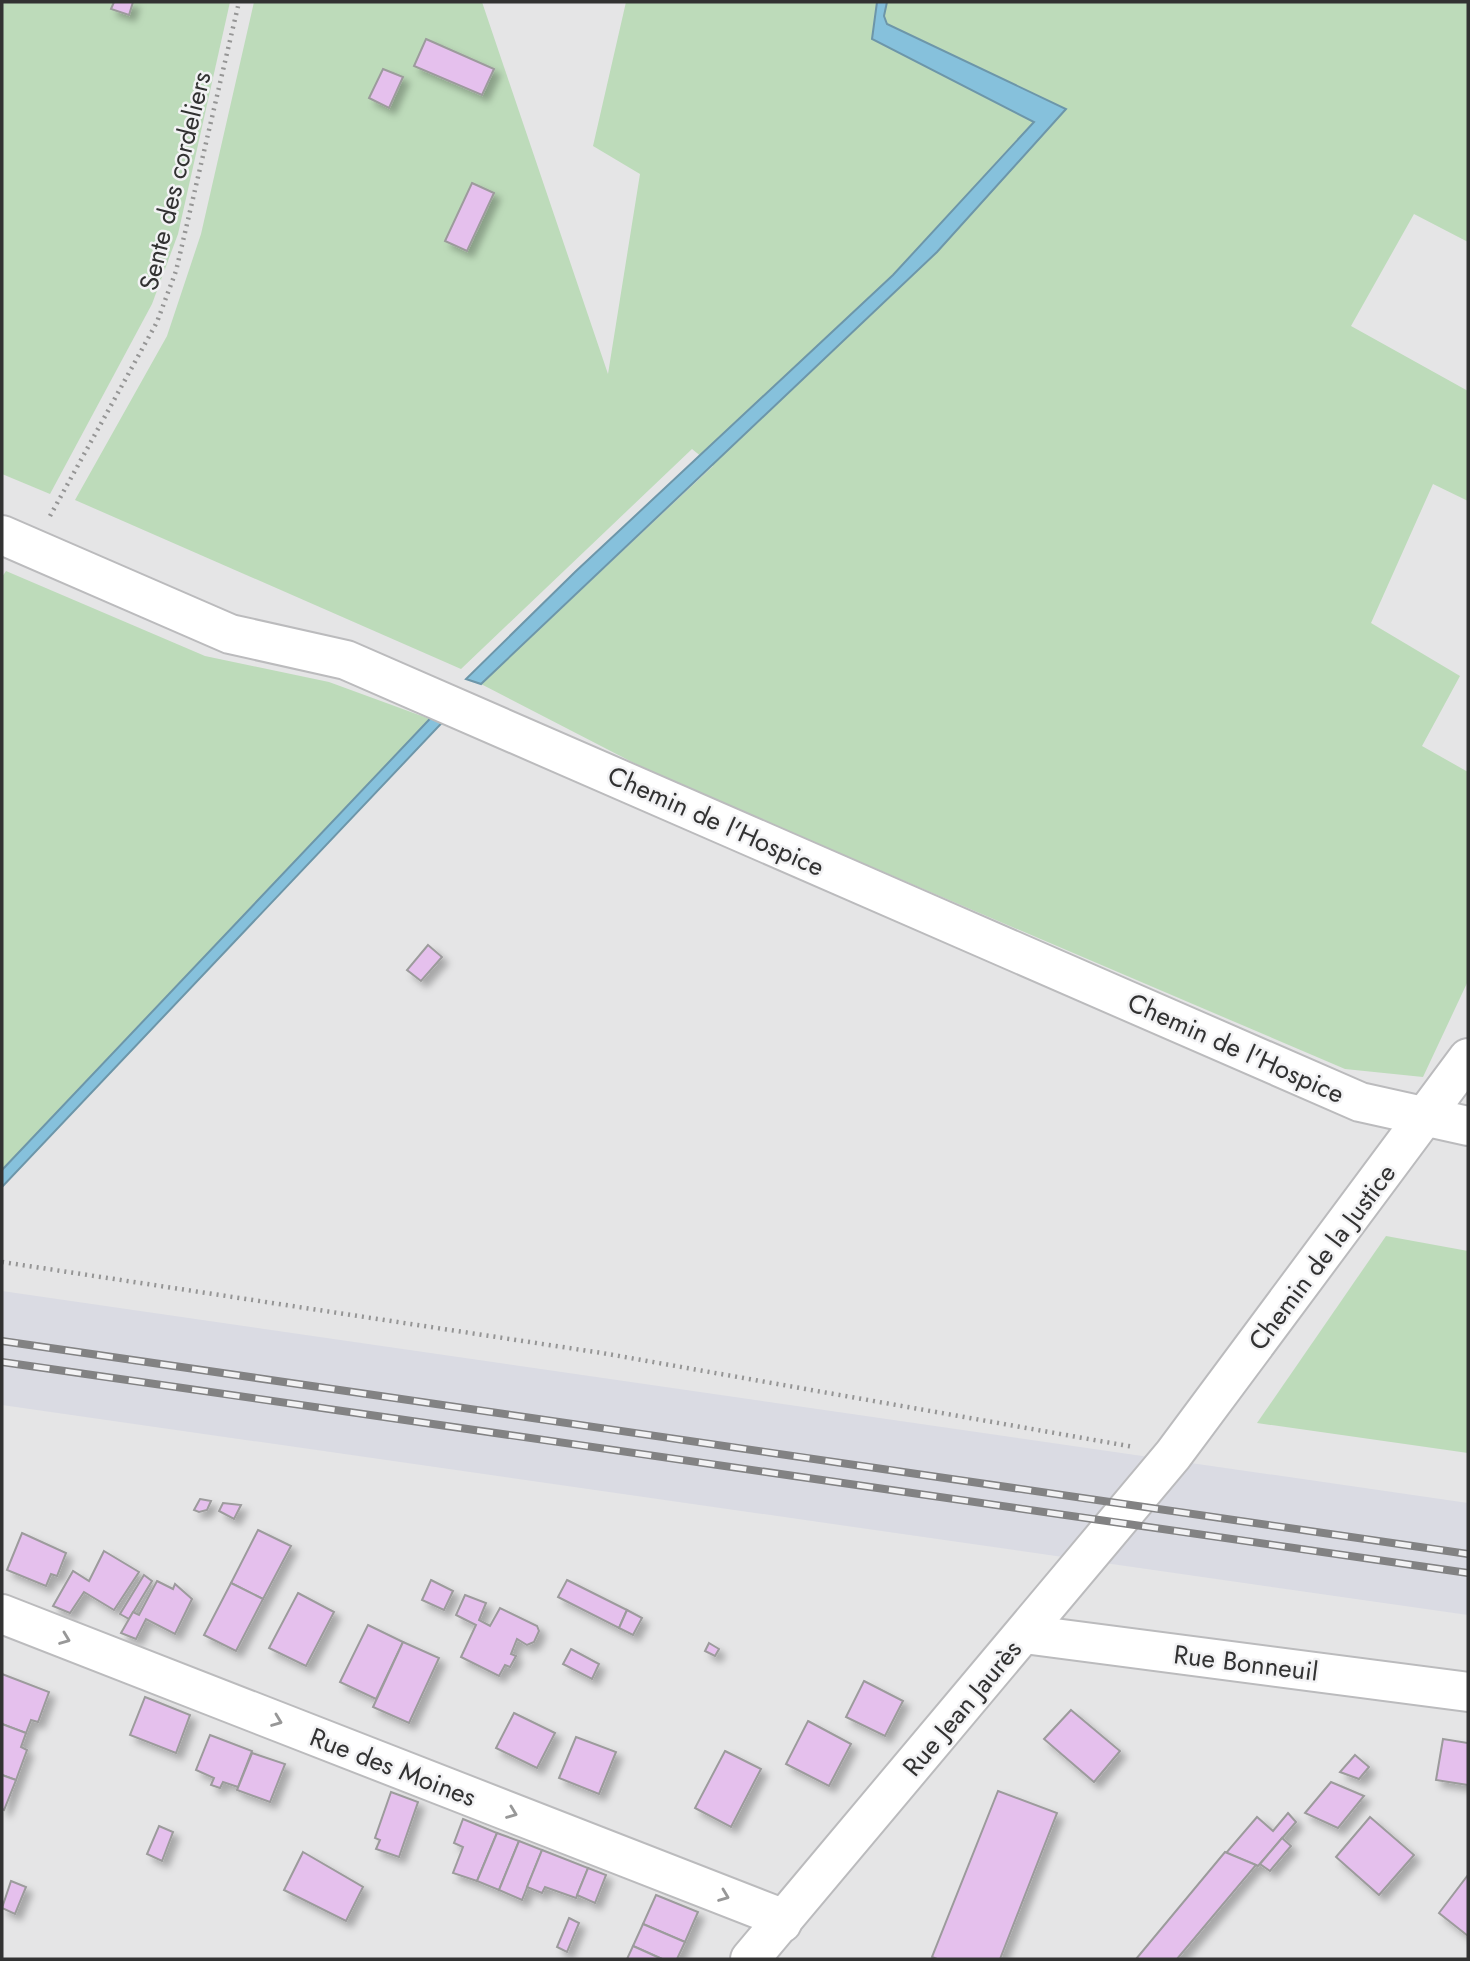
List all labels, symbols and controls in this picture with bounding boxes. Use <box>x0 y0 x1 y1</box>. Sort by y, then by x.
street label: Sente des cordeliers <box>129 67 221 295</box>
street label: Chemin de l'Hospice <box>602 756 830 886</box>
street label: Chemin de l'Hospice <box>1122 983 1350 1113</box>
street label: Chemin de la Justice <box>1239 1156 1405 1358</box>
one-way arrow <box>59 1631 71 1645</box>
street label: Rue Jean Jaurès <box>894 1632 1030 1784</box>
street label: Rue Bonneuil <box>1172 1635 1320 1691</box>
one-way arrow <box>271 1713 283 1727</box>
street label: Rue des Moines <box>304 1718 482 1816</box>
one-way arrow <box>506 1805 518 1819</box>
one-way arrow <box>718 1887 730 1901</box>

